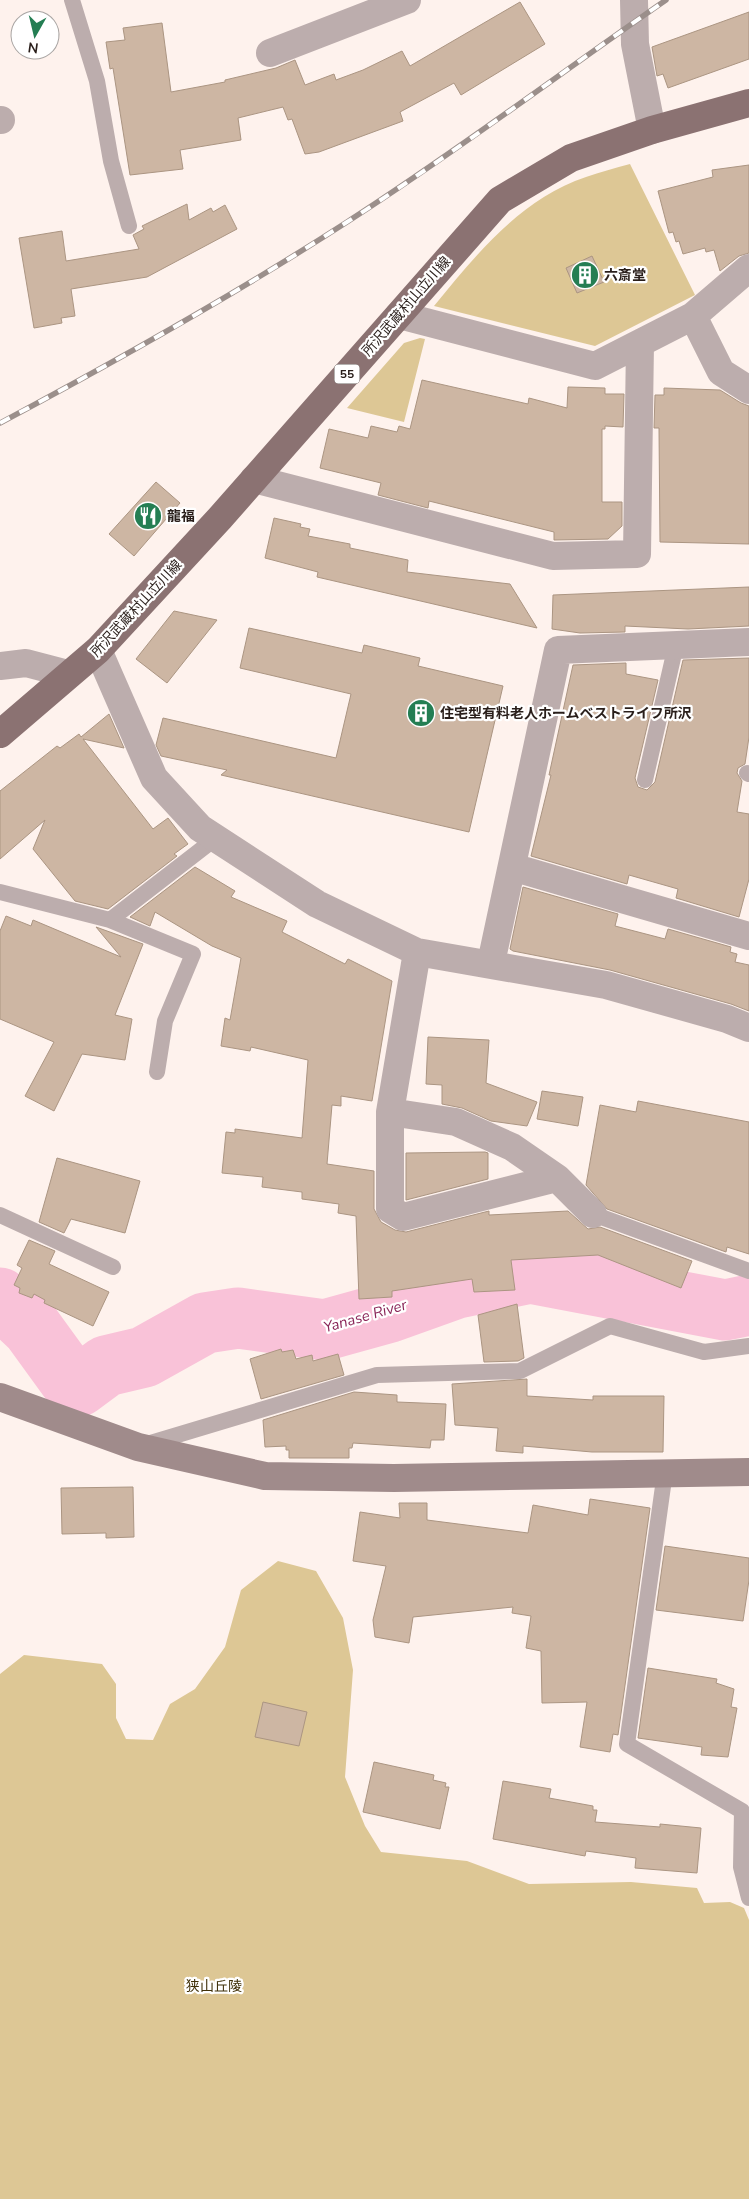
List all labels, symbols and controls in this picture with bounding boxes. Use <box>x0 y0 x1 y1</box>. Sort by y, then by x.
north arrow <box>10 10 60 60</box>
text: N <box>27 37 40 58</box>
street label: 所沢武蔵村山立川線 <box>358 253 455 360</box>
building icon: 六斎堂 <box>570 260 600 290</box>
place label: 六斎堂 <box>604 266 646 285</box>
road number: 55 <box>334 364 360 384</box>
restaurant icon: 龍福 <box>133 501 163 531</box>
place label: 龍福 <box>167 507 195 526</box>
street label: 所沢武蔵村山立川線 <box>86 556 186 661</box>
building icon: 住宅型有料老人ホームベストライフ所沢 <box>406 698 436 728</box>
place label: 住宅型有料老人ホームベストライフ所沢 <box>440 704 692 723</box>
water label: Yanase River <box>321 1294 410 1337</box>
park label: 狭山丘陵 <box>186 1977 242 1996</box>

